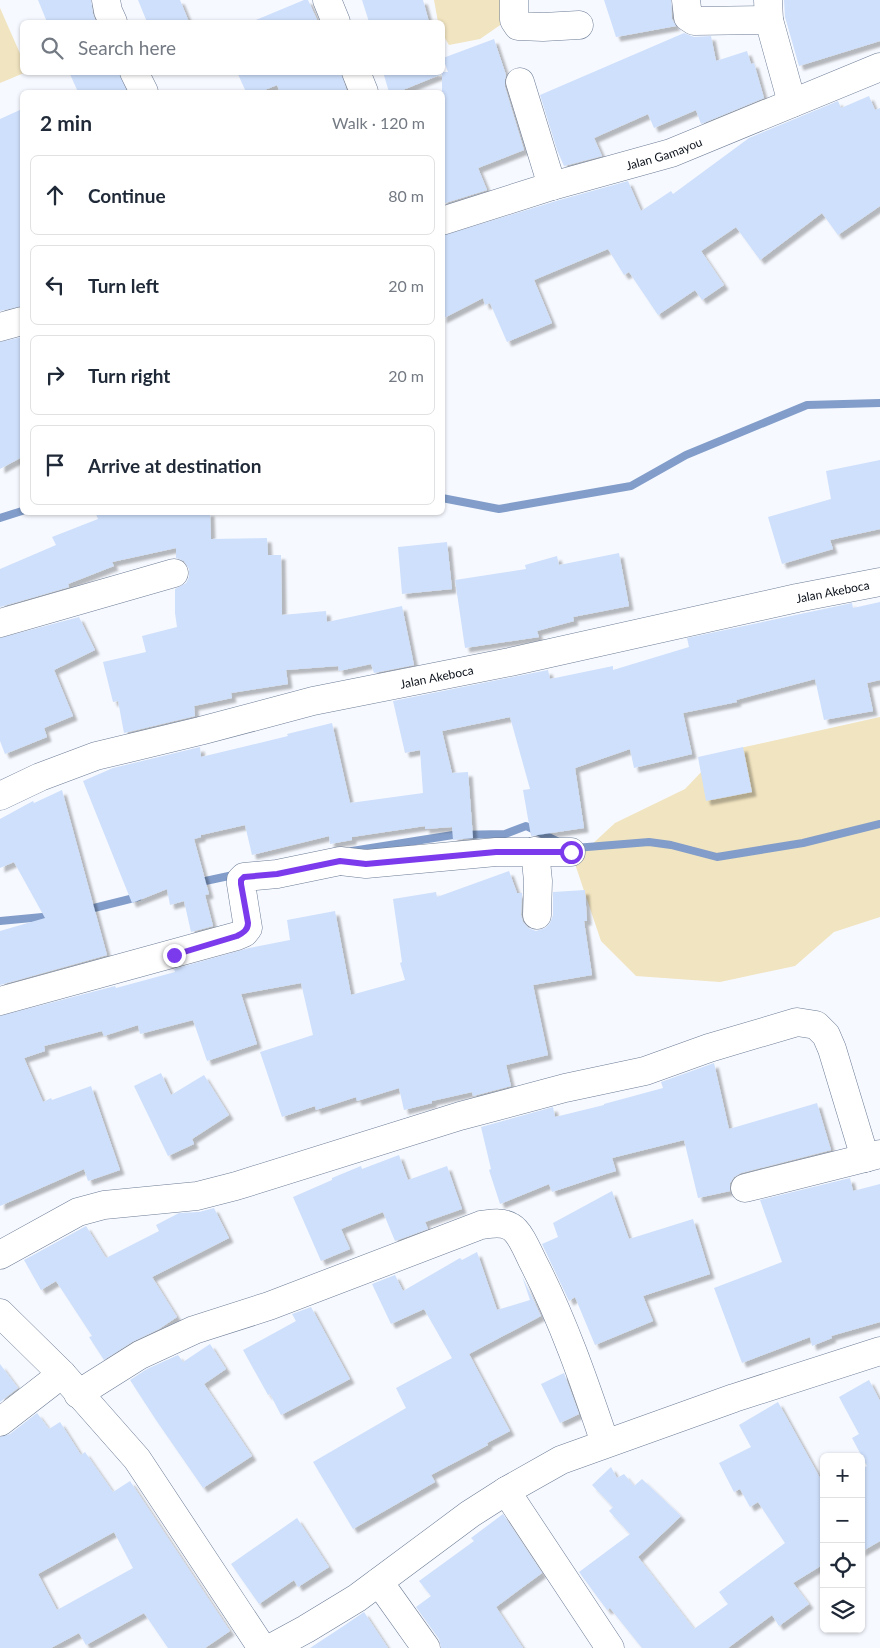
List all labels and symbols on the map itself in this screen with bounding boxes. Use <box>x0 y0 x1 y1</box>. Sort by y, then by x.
street label: Jalan Gamayou <box>624 134 704 173</box>
street label: Jalan Akeboca <box>795 577 871 606</box>
street label: Jalan Akeboca <box>399 662 475 691</box>
route start <box>560 841 583 864</box>
route end <box>163 944 186 967</box>

